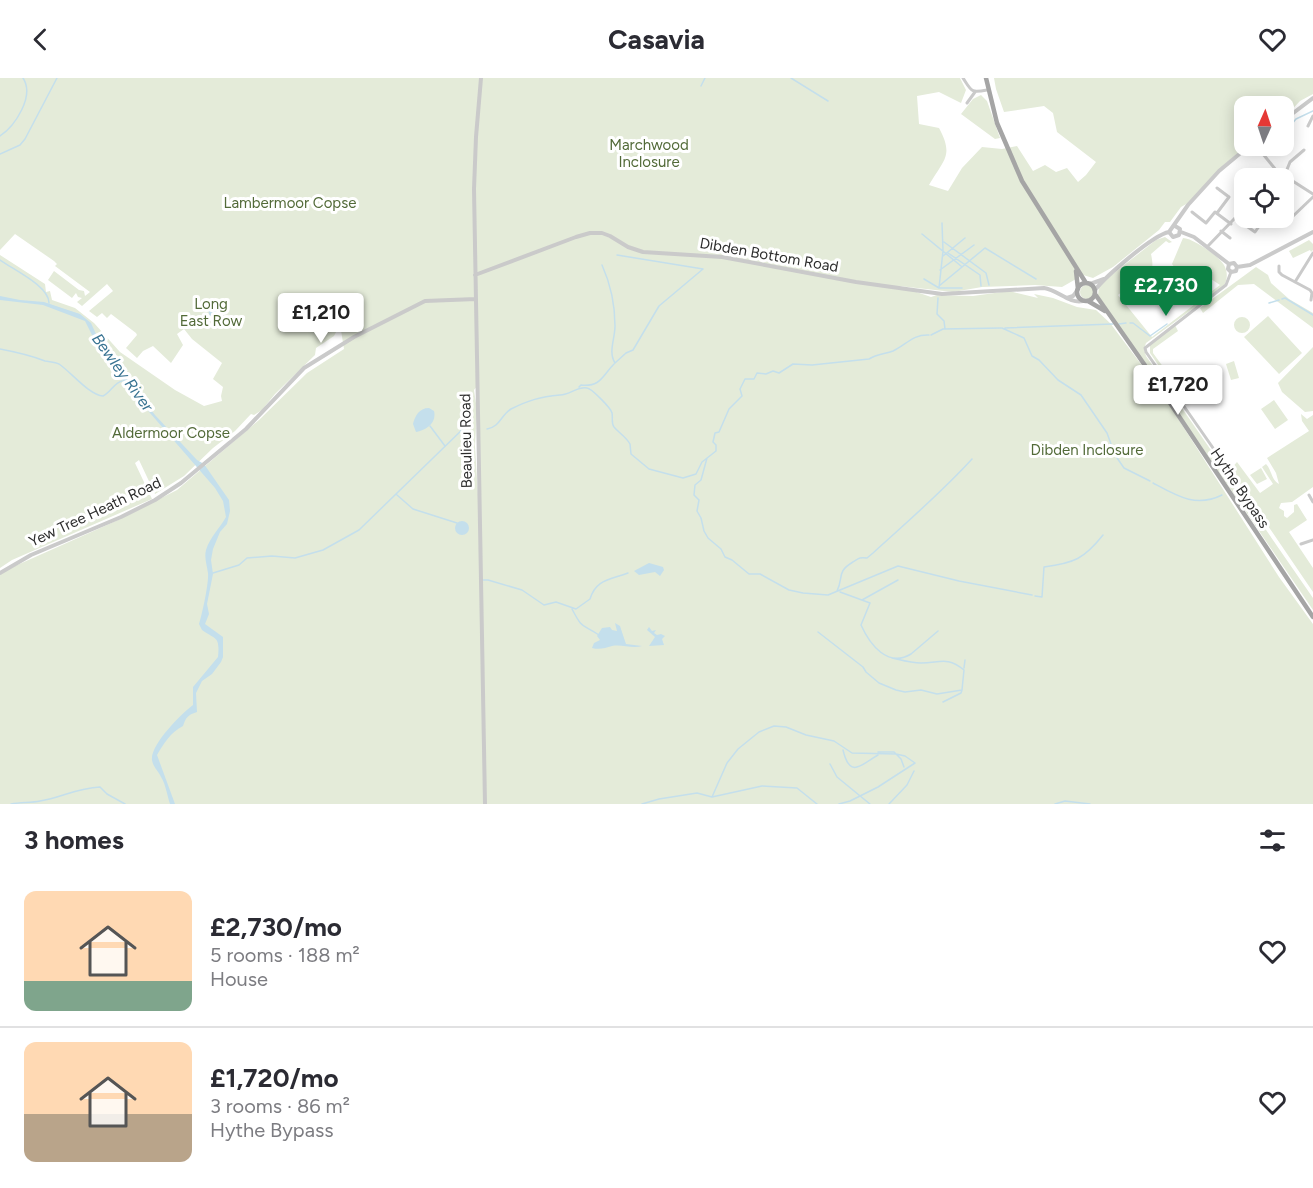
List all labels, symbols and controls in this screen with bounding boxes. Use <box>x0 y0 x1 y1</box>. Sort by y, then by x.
icon: back <box>24 23 57 56</box>
text: Casavia <box>608 23 705 56</box>
icon: heart <box>1256 23 1289 56</box>
north arrow <box>1234 96 1294 156</box>
map controls <box>1234 96 1294 228</box>
park label: Marchwood Inclosure <box>609 136 689 171</box>
button: locate <box>1234 168 1294 228</box>
park label: Lambermoor Copse <box>224 194 356 212</box>
street label: Dibden Bottom Road <box>698 234 840 276</box>
pin: £2,730 <box>1117 266 1215 317</box>
text: £2,730 <box>1134 273 1198 297</box>
pin: £1,210 <box>272 293 370 344</box>
park label: Long East Row <box>180 295 243 330</box>
text: £1,210 <box>292 300 350 324</box>
water label: Bewley River <box>88 330 158 415</box>
pin: £1,720 <box>1129 365 1227 416</box>
text: £1,720 <box>1147 372 1209 396</box>
street label: Beaulieu Road <box>456 393 476 489</box>
park label: Aldermoor Copse <box>112 424 230 442</box>
park label: Dibden Inclosure <box>1031 441 1143 459</box>
street label: Hythe Bypass <box>1207 445 1273 531</box>
street label: Yew Tree Heath Road <box>26 473 164 551</box>
text: 3 homes <box>24 824 124 856</box>
icon: filters <box>1256 824 1289 857</box>
text: £2,730/mo <box>210 911 342 943</box>
icon: home <box>72 915 144 987</box>
icon: heart <box>1256 935 1289 968</box>
text: 5 rooms · 188 m² <box>210 943 360 967</box>
text: House <box>210 967 268 991</box>
text: £1,720/mo <box>210 1062 339 1094</box>
icon: home <box>72 1066 144 1138</box>
icon: heart <box>1256 1086 1289 1119</box>
text: 3 rooms · 86 m² <box>210 1094 350 1118</box>
text: Hythe Bypass <box>210 1118 334 1142</box>

